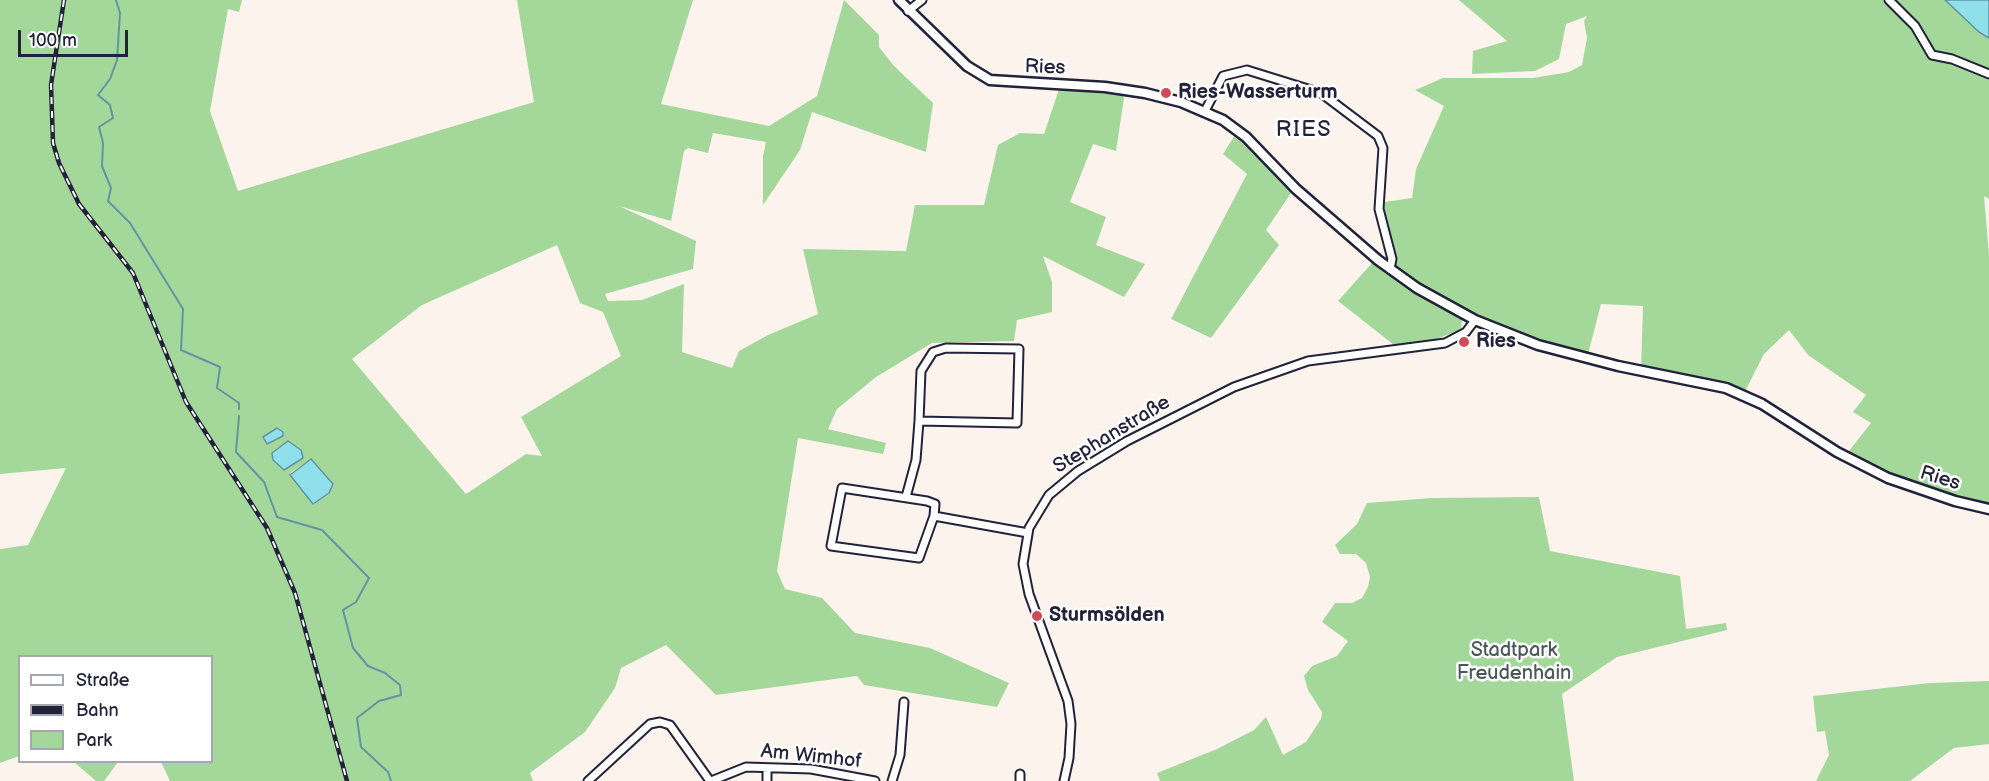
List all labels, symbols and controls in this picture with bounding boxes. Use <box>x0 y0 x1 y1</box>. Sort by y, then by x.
scale bar <box>21 18 130 56</box>
text: 100 m <box>29 30 77 51</box>
street label: Ries <box>1024 55 1066 81</box>
place label: Ries-Wasserturm <box>1178 81 1337 105</box>
marker: Ries-Wasserturm <box>1159 86 1173 100</box>
district label: RIES <box>1276 117 1332 143</box>
place label: Ries <box>1476 330 1516 354</box>
marker: Ries <box>1457 335 1471 349</box>
street label: Stephanstraße <box>1049 391 1175 479</box>
street label: Ries <box>1917 462 1963 496</box>
place label: Sturmsölden <box>1049 604 1165 628</box>
marker: Sturmsölden <box>1030 609 1044 623</box>
park label: Stadtpark Freudenhain <box>1457 639 1571 686</box>
legend <box>18 655 213 763</box>
text: Straße <box>76 670 129 691</box>
text: Bahn <box>76 700 119 721</box>
text: Park <box>76 730 112 751</box>
street label: Am Wimhof <box>759 740 863 774</box>

